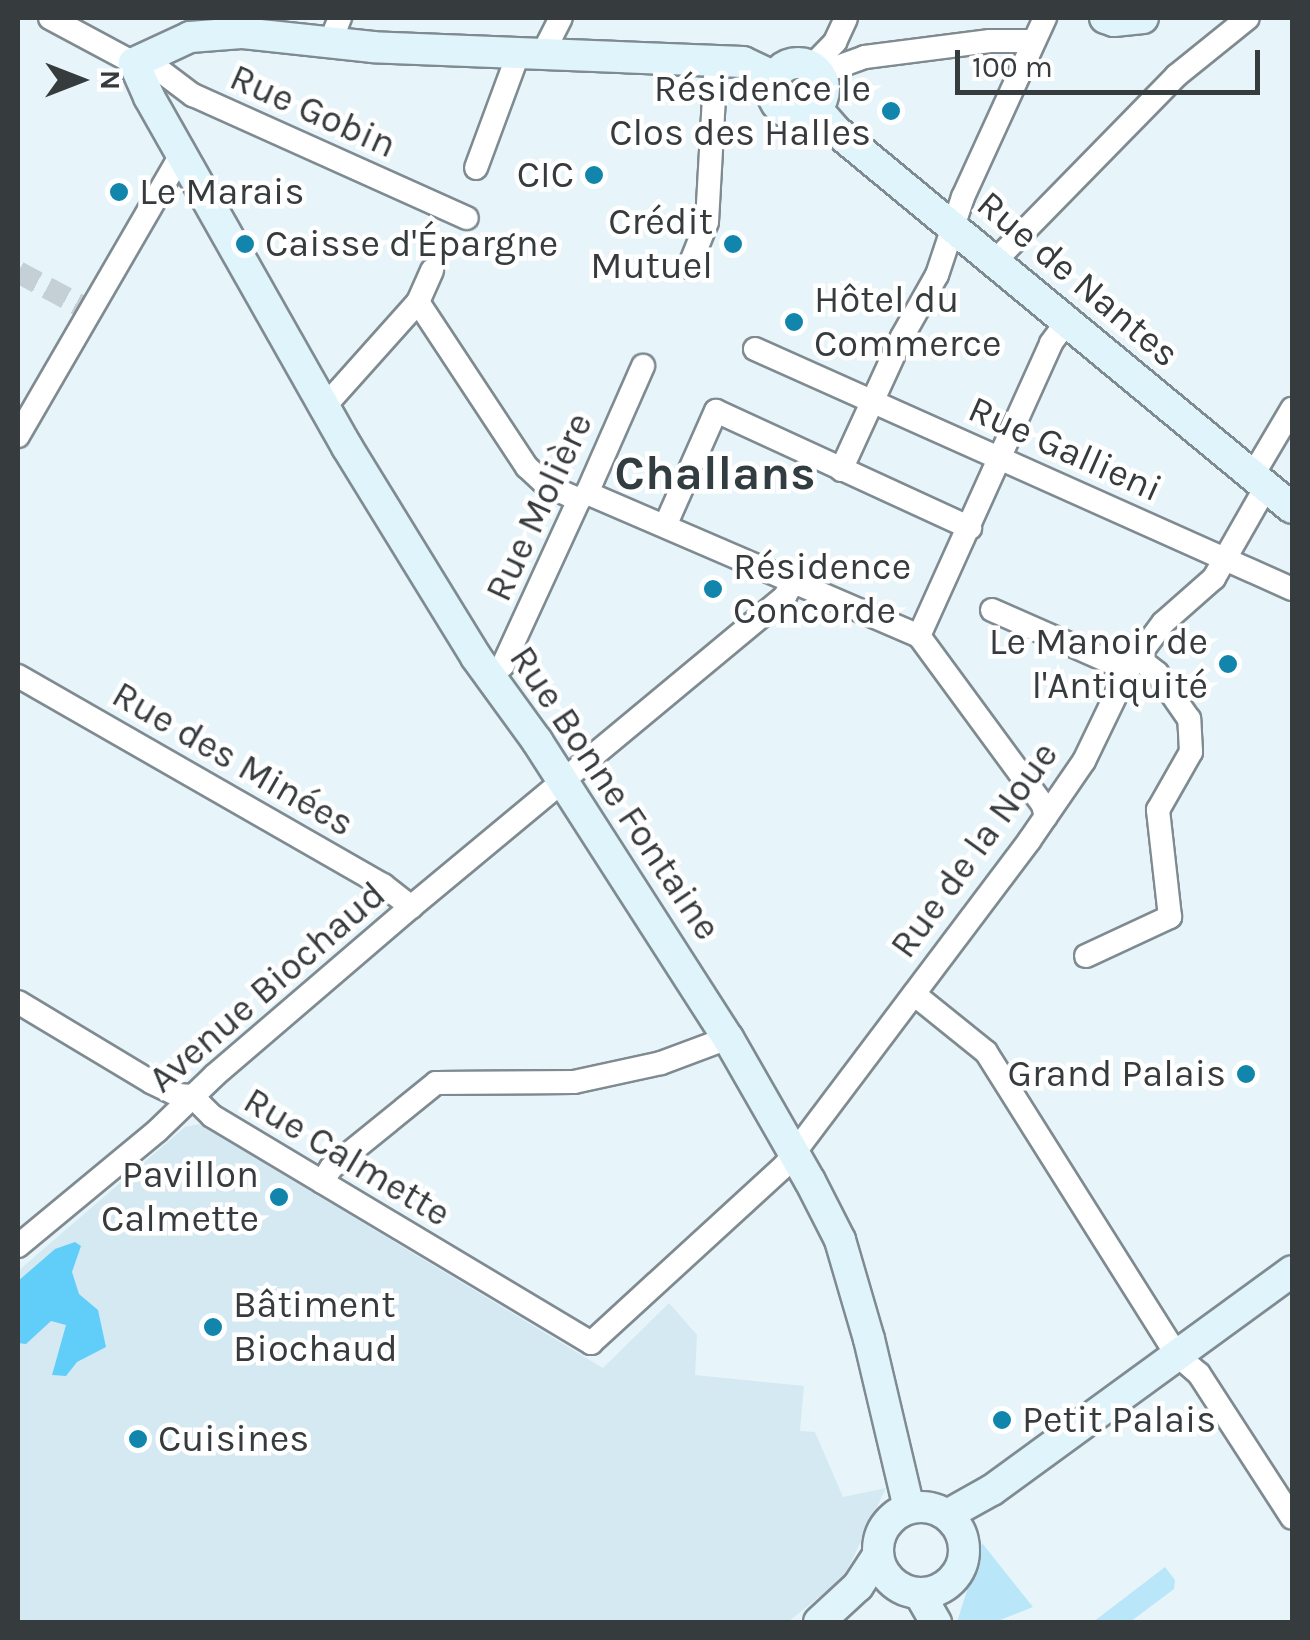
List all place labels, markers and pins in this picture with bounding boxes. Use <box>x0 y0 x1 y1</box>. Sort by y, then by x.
place label: Résidence le Clos des Halles <box>609 66 871 156</box>
marker: Résidence le Clos des Halles <box>880 100 902 122</box>
place label: CIC <box>517 152 574 198</box>
marker: CIC <box>583 164 605 186</box>
place label: Le Marais <box>139 169 304 215</box>
marker: Le Marais <box>108 181 130 203</box>
place label: Crédit Mutuel <box>590 199 713 288</box>
place label: Caisse d'Épargne <box>265 221 558 267</box>
marker: Caisse d'Épargne <box>234 233 256 255</box>
marker: Crédit Mutuel <box>722 233 744 255</box>
place label: Hôtel du Commerce <box>814 277 1002 366</box>
marker: Hôtel du Commerce <box>783 311 805 333</box>
place label: Résidence Concorde <box>733 544 911 634</box>
marker: Résidence Concorde <box>702 578 724 600</box>
place label: Le Manoir de l'Antiquité <box>989 619 1208 708</box>
marker: Le Manoir de l'Antiquité <box>1217 653 1239 675</box>
place label: Grand Palais <box>1008 1051 1226 1097</box>
marker: Grand Palais <box>1235 1063 1257 1085</box>
place label: Pavillon Calmette <box>101 1152 259 1242</box>
marker: Pavillon Calmette <box>268 1186 290 1208</box>
place label: Bâtiment Biochaud <box>233 1282 398 1372</box>
marker: Bâtiment Biochaud <box>202 1316 224 1338</box>
place label: Petit Palais <box>1022 1397 1216 1443</box>
marker: Petit Palais <box>991 1409 1013 1431</box>
place label: Cuisines <box>158 1416 309 1462</box>
marker: Cuisines <box>127 1428 149 1450</box>

